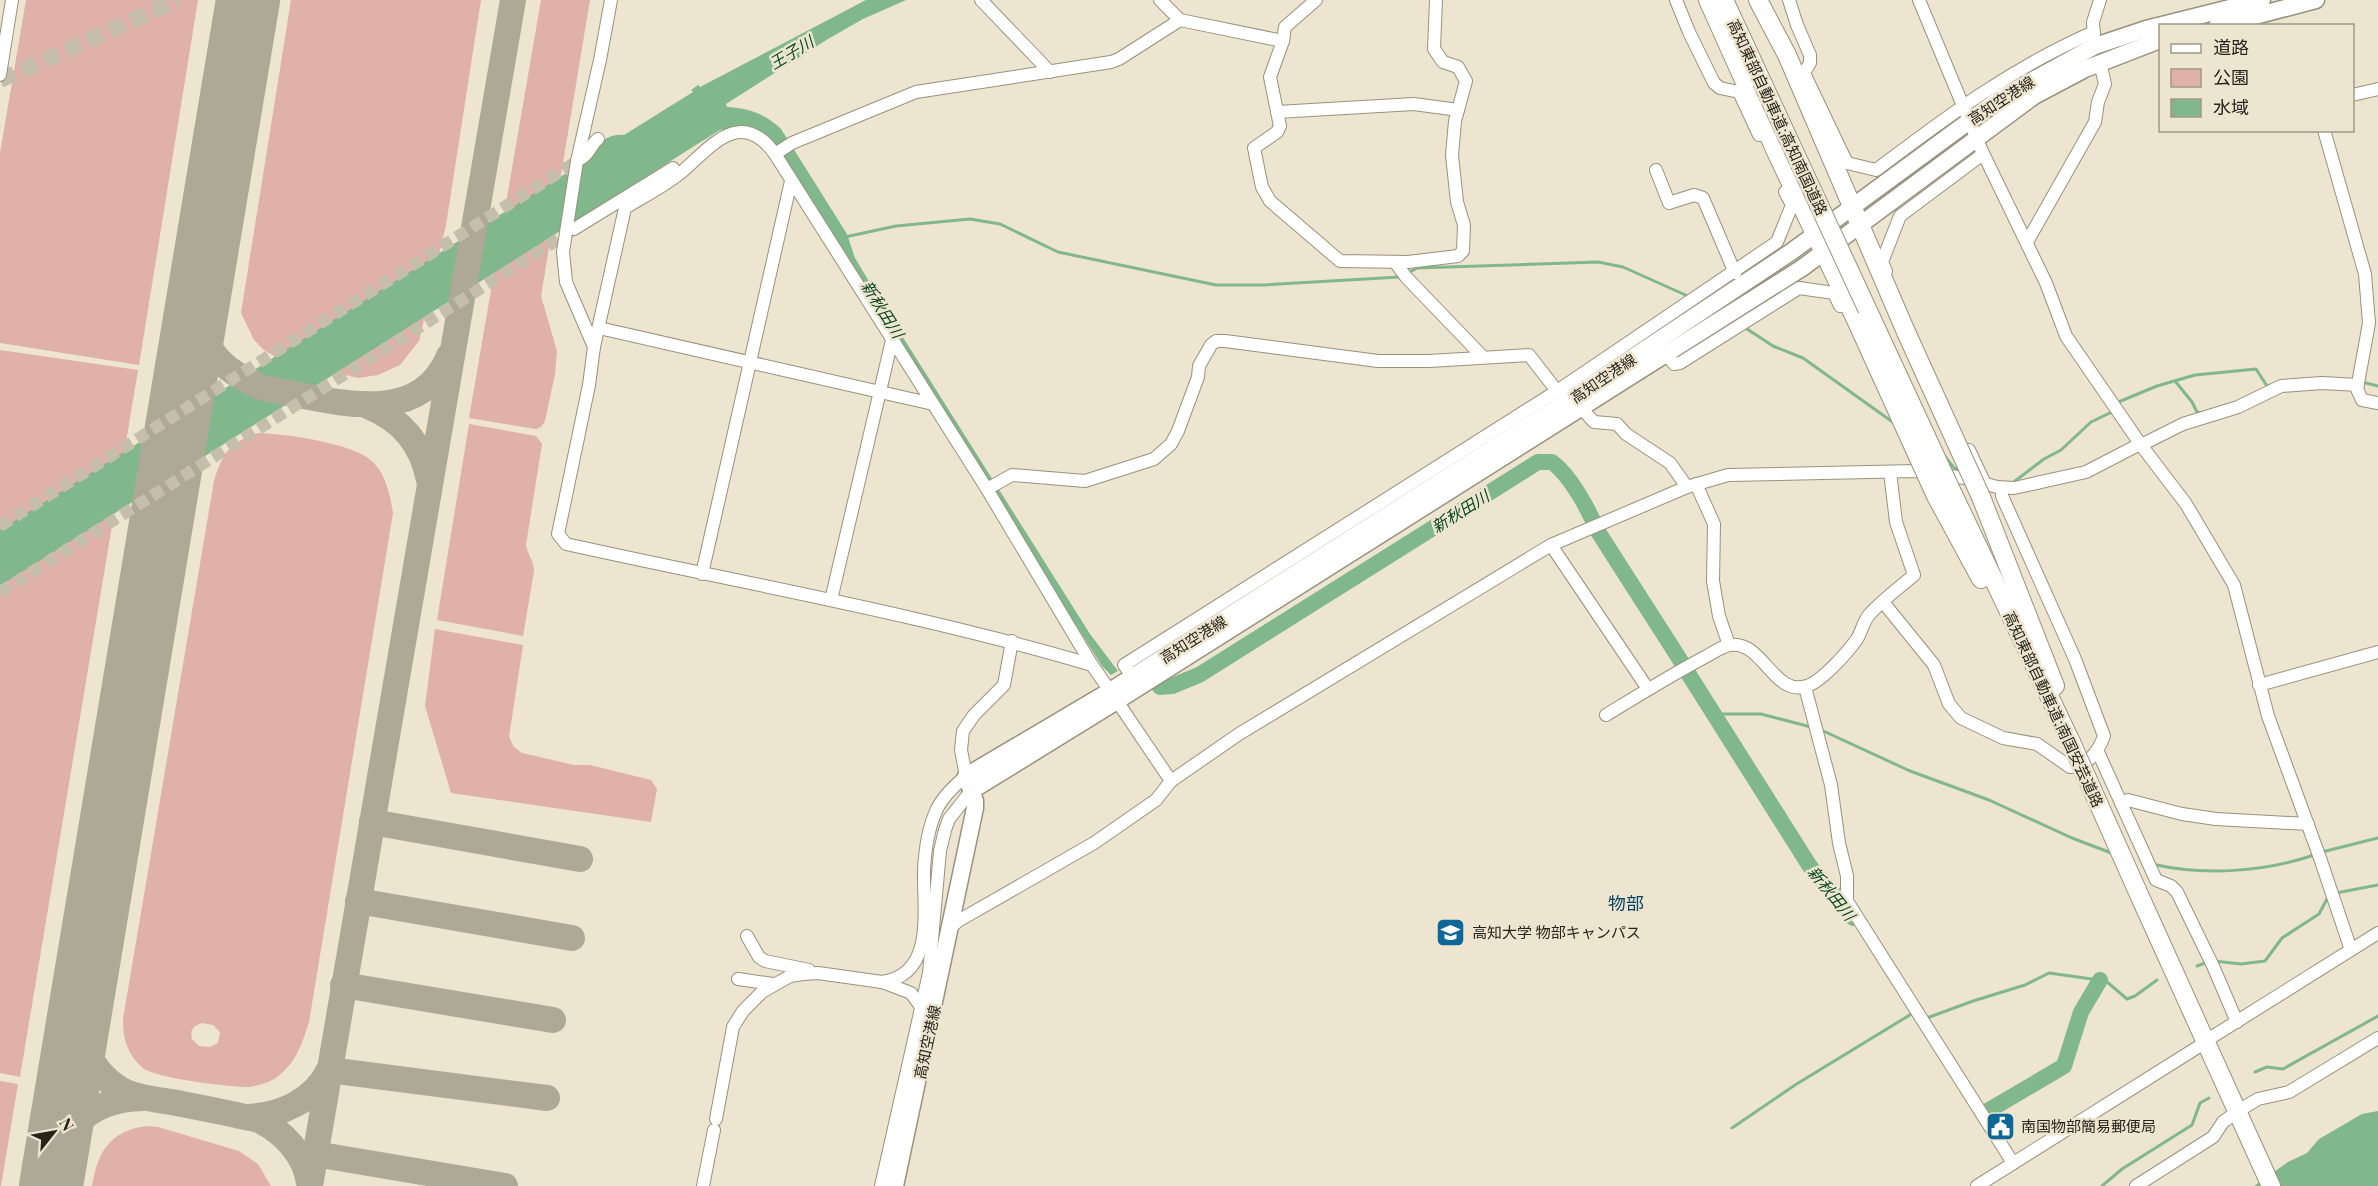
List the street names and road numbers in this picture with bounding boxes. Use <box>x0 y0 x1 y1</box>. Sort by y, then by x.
street label: 高知東部自動車道;高知南国道路 <box>1724 16 1832 218</box>
street label: 高知空港線 <box>1964 71 2038 129</box>
street label: 高知空港線 <box>1566 349 1640 407</box>
street label: 高知東部自動車道;南国安芸道路 <box>2000 608 2108 810</box>
street label: 高知空港線 <box>1156 611 1230 667</box>
street label: 高知空港線 <box>909 1003 945 1081</box>

